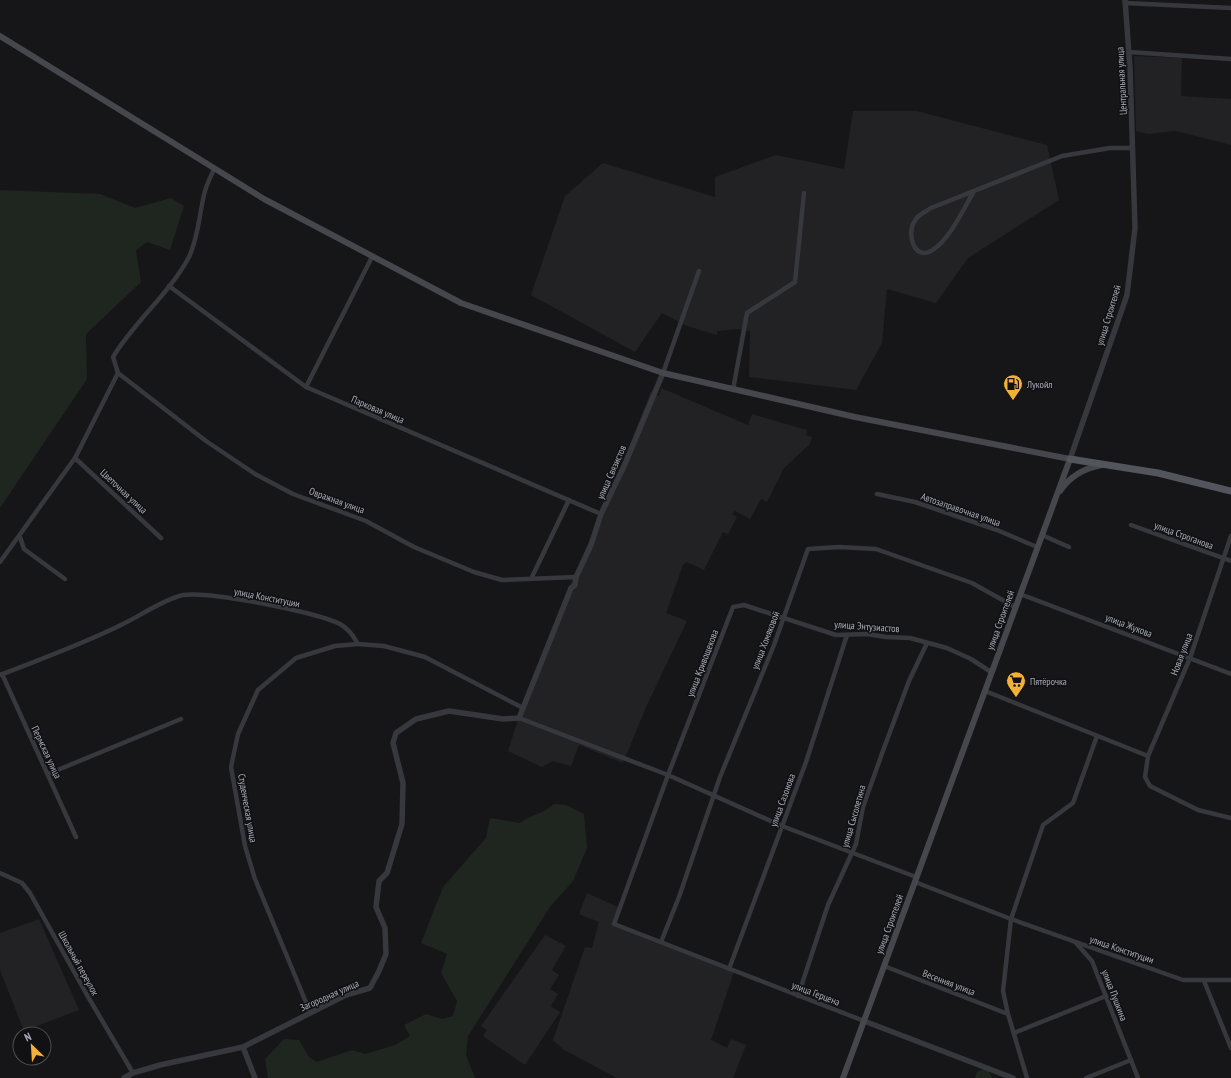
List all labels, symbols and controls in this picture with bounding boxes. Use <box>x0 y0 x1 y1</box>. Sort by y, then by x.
street label: Центральная улица <box>1113 47 1130 115</box>
street label: улица Строителей <box>1093 283 1124 347</box>
fuel station icon: Лукойл <box>1002 373 1024 401</box>
place label: Лукойл <box>1026 378 1052 391</box>
street label: Парковая улица <box>349 392 406 426</box>
street label: улица Связистов <box>594 443 629 501</box>
street label: Цветочная улица <box>97 466 150 517</box>
street label: Овражная улица <box>307 484 366 517</box>
street label: Автозаправочная улица <box>919 490 1002 529</box>
street label: улица Строганова <box>1152 519 1215 552</box>
street label: улица Конституции <box>233 585 301 610</box>
street label: улица Строителей <box>984 589 1017 652</box>
street label: улица Хомяковой <box>748 609 783 671</box>
street label: улица Жукова <box>1104 611 1154 640</box>
street label: улица Энтузиастов <box>834 618 900 635</box>
street label: улица Кривощекова <box>684 628 721 699</box>
street label: Новая улица <box>1167 631 1195 677</box>
supermarket icon: Пятёрочка <box>1005 670 1027 698</box>
place label: Пятёрочка <box>1030 675 1067 688</box>
street label: Пермская улица <box>29 724 64 781</box>
street label: улица Сазонова <box>767 772 798 829</box>
street label: Студенческая улица <box>235 773 260 844</box>
street label: улица Сысолетина <box>838 783 869 849</box>
street label: улица Строителей <box>873 893 906 956</box>
street label: Школьный переулок <box>55 929 102 998</box>
street label: улица Конституции <box>1088 932 1156 967</box>
street label: Весенняя улица <box>921 966 977 998</box>
street label: улица Пушкина <box>1099 968 1130 1023</box>
street label: Загородная улица <box>298 977 361 1014</box>
street label: улица Герцена <box>790 978 842 1009</box>
north arrow <box>12 1026 52 1066</box>
text: N <box>22 1029 33 1045</box>

